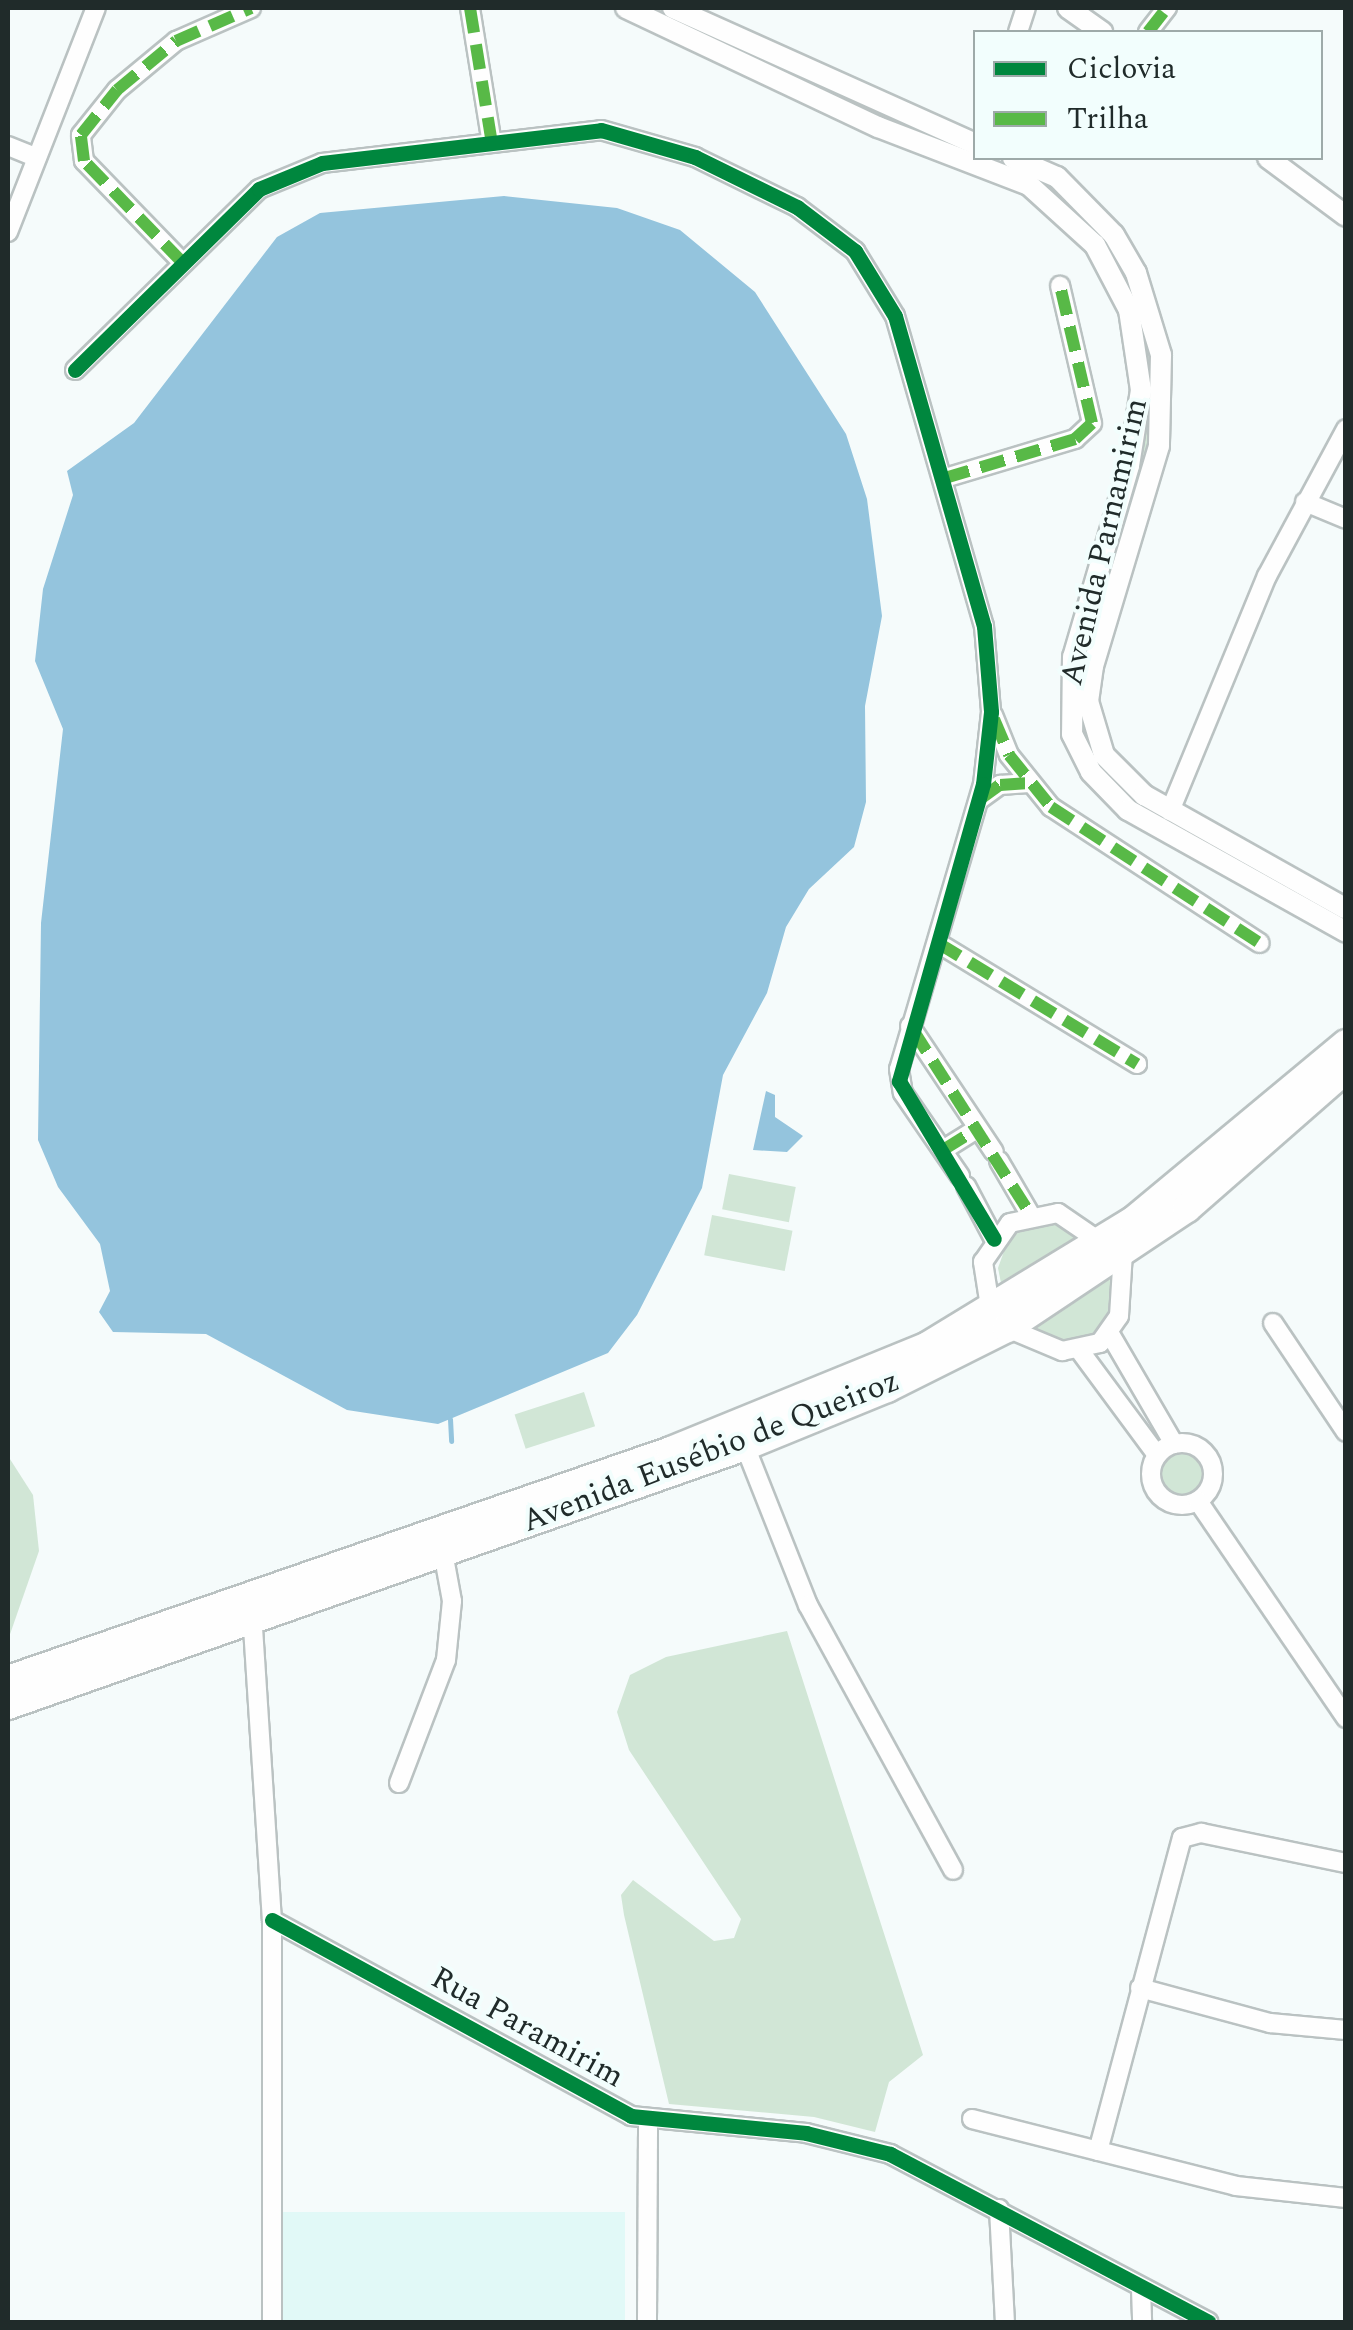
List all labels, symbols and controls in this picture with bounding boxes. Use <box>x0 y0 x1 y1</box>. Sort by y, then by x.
legend <box>973 30 1323 160</box>
text: Ciclovia <box>1067 46 1176 92</box>
text: Trilha <box>1067 96 1148 142</box>
street label: Avenida Parnamirim <box>1053 395 1157 689</box>
street label: Avenida Eusébio de Queiroz <box>517 1362 905 1542</box>
street label: Rua Paramirim <box>424 1959 630 2097</box>

